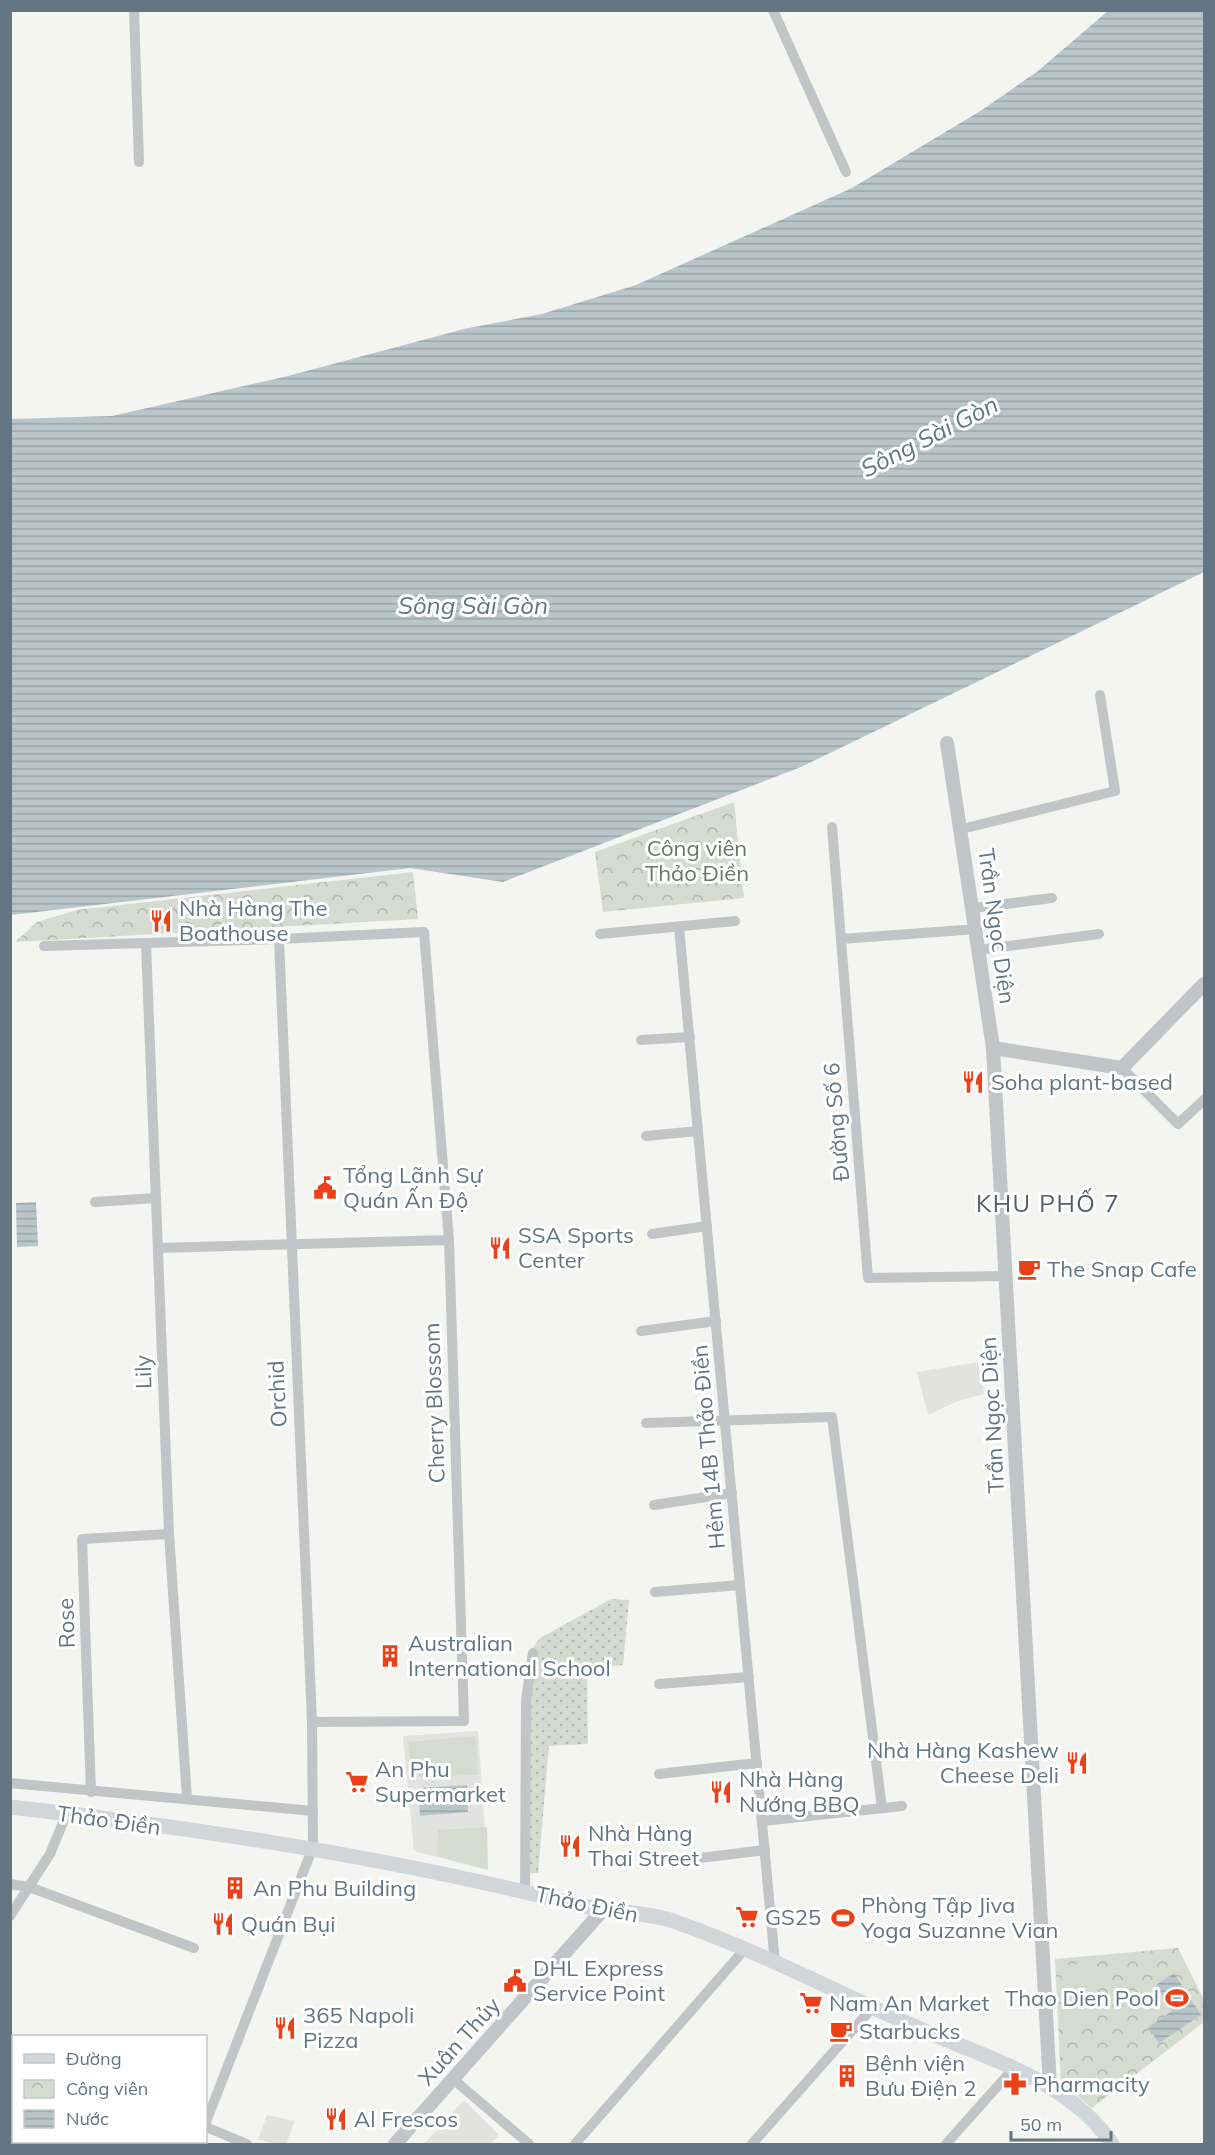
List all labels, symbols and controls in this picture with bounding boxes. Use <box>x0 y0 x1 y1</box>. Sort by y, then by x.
water label: Sông Sài Gòn <box>855 389 1003 483</box>
water label: Sông Sài Gòn <box>398 590 548 620</box>
park label: Công viên Thảo Điền <box>645 834 749 887</box>
street label: Trần Ngọc Diện <box>972 846 1022 1006</box>
place label: Nhà Hàng The Boathouse <box>179 894 327 947</box>
restaurant icon: Nhà Hàng The Boathouse <box>148 908 174 934</box>
street label: Đường Số 6 <box>817 1062 855 1182</box>
place label: Soha plant-based <box>991 1068 1173 1096</box>
restaurant icon: Soha plant-based <box>960 1069 986 1095</box>
place label: Tổng Lãnh Sự Quán Ấn Độ <box>343 1161 483 1214</box>
public building icon: Tổng Lãnh Sự Quán Ấn Độ <box>312 1175 338 1201</box>
district label: KHU PHỐ 7 <box>976 1188 1120 1218</box>
place label: SSA Sports Center <box>518 1221 634 1274</box>
restaurant icon: SSA Sports Center <box>487 1235 513 1261</box>
place label: The Snap Cafe <box>1047 1255 1197 1283</box>
cafe icon: The Snap Cafe <box>1016 1256 1042 1282</box>
street label: Cherry Blossom <box>417 1322 451 1484</box>
street label: Trần Ngọc Diện <box>974 1336 1010 1494</box>
street label: Hẻm 14B Thảo Điền <box>685 1344 731 1550</box>
street label: Lily <box>128 1354 158 1390</box>
street label: Orchid <box>261 1360 293 1428</box>
street label: Rose <box>51 1597 81 1649</box>
place label: Australian International School <box>408 1629 611 1682</box>
building icon: Australian International School <box>377 1643 403 1669</box>
place label: Nhà Hàng Kashew Cheese Deli <box>867 1736 1059 1789</box>
restaurant icon: Nhà Hàng Kashew Cheese Deli <box>1064 1750 1090 1776</box>
place label: An Phu Supermarket <box>375 1755 506 1808</box>
place label: Nhà Hàng Nướng BBQ <box>739 1765 860 1818</box>
supermarket icon: An Phu Supermarket <box>344 1769 370 1795</box>
restaurant icon: Nhà Hàng Nướng BBQ <box>708 1779 734 1805</box>
street label: Thảo Điền <box>55 1799 163 1841</box>
place label: Nhà Hàng Thai Street <box>588 1819 699 1872</box>
restaurant icon: Nhà Hàng Thai Street <box>557 1833 583 1859</box>
place label: An Phu Building <box>253 1874 416 1902</box>
building icon: An Phu Building <box>222 1875 248 1901</box>
street label: Thảo Điền <box>533 1879 641 1929</box>
place label: Phòng Tập Jiva Yoga Suzanne Vian <box>860 1891 1058 1944</box>
place label: GS25 <box>765 1903 821 1931</box>
supermarket icon: GS25 <box>734 1904 760 1930</box>
sports icon: Phòng Tập Jiva Yoga Suzanne Vian <box>830 1905 856 1931</box>
place label: Quán Bụi <box>241 1910 335 1938</box>
restaurant icon: Quán Bụi <box>210 1911 236 1937</box>
place label: DHL Express Service Point <box>533 1954 665 2007</box>
public building icon: DHL Express Service Point <box>502 1968 528 1994</box>
place label: Thao Dien Pool <box>1005 1984 1159 2012</box>
sports icon: Thao Dien Pool <box>1164 1985 1190 2011</box>
place label: Nam An Market <box>829 1989 990 2017</box>
supermarket icon: Nam An Market <box>798 1990 824 2016</box>
street label: Xuân Thủy <box>412 1991 506 2091</box>
place label: 365 Napoli Pizza <box>303 2001 414 2054</box>
restaurant icon: 365 Napoli Pizza <box>272 2015 298 2041</box>
place label: Starbucks <box>859 2017 960 2045</box>
cafe icon: Starbucks <box>828 2018 854 2044</box>
legend <box>12 2035 207 2143</box>
text: Đường <box>66 2047 122 2070</box>
place label: Bệnh viện Bưu Điện 2 <box>865 2049 977 2102</box>
building icon: Bệnh viện Bưu Điện 2 <box>834 2063 860 2089</box>
place label: Pharmacity <box>1033 2070 1150 2098</box>
pharmacy icon: Pharmacity <box>1002 2071 1028 2097</box>
text: Công viên <box>66 2077 148 2100</box>
scale bar <box>1011 2104 1112 2142</box>
place label: Al Frescos <box>354 2105 458 2133</box>
restaurant icon: Al Frescos <box>323 2106 349 2132</box>
text: Nước <box>66 2107 109 2130</box>
text: 50 m <box>1020 2113 1062 2136</box>

